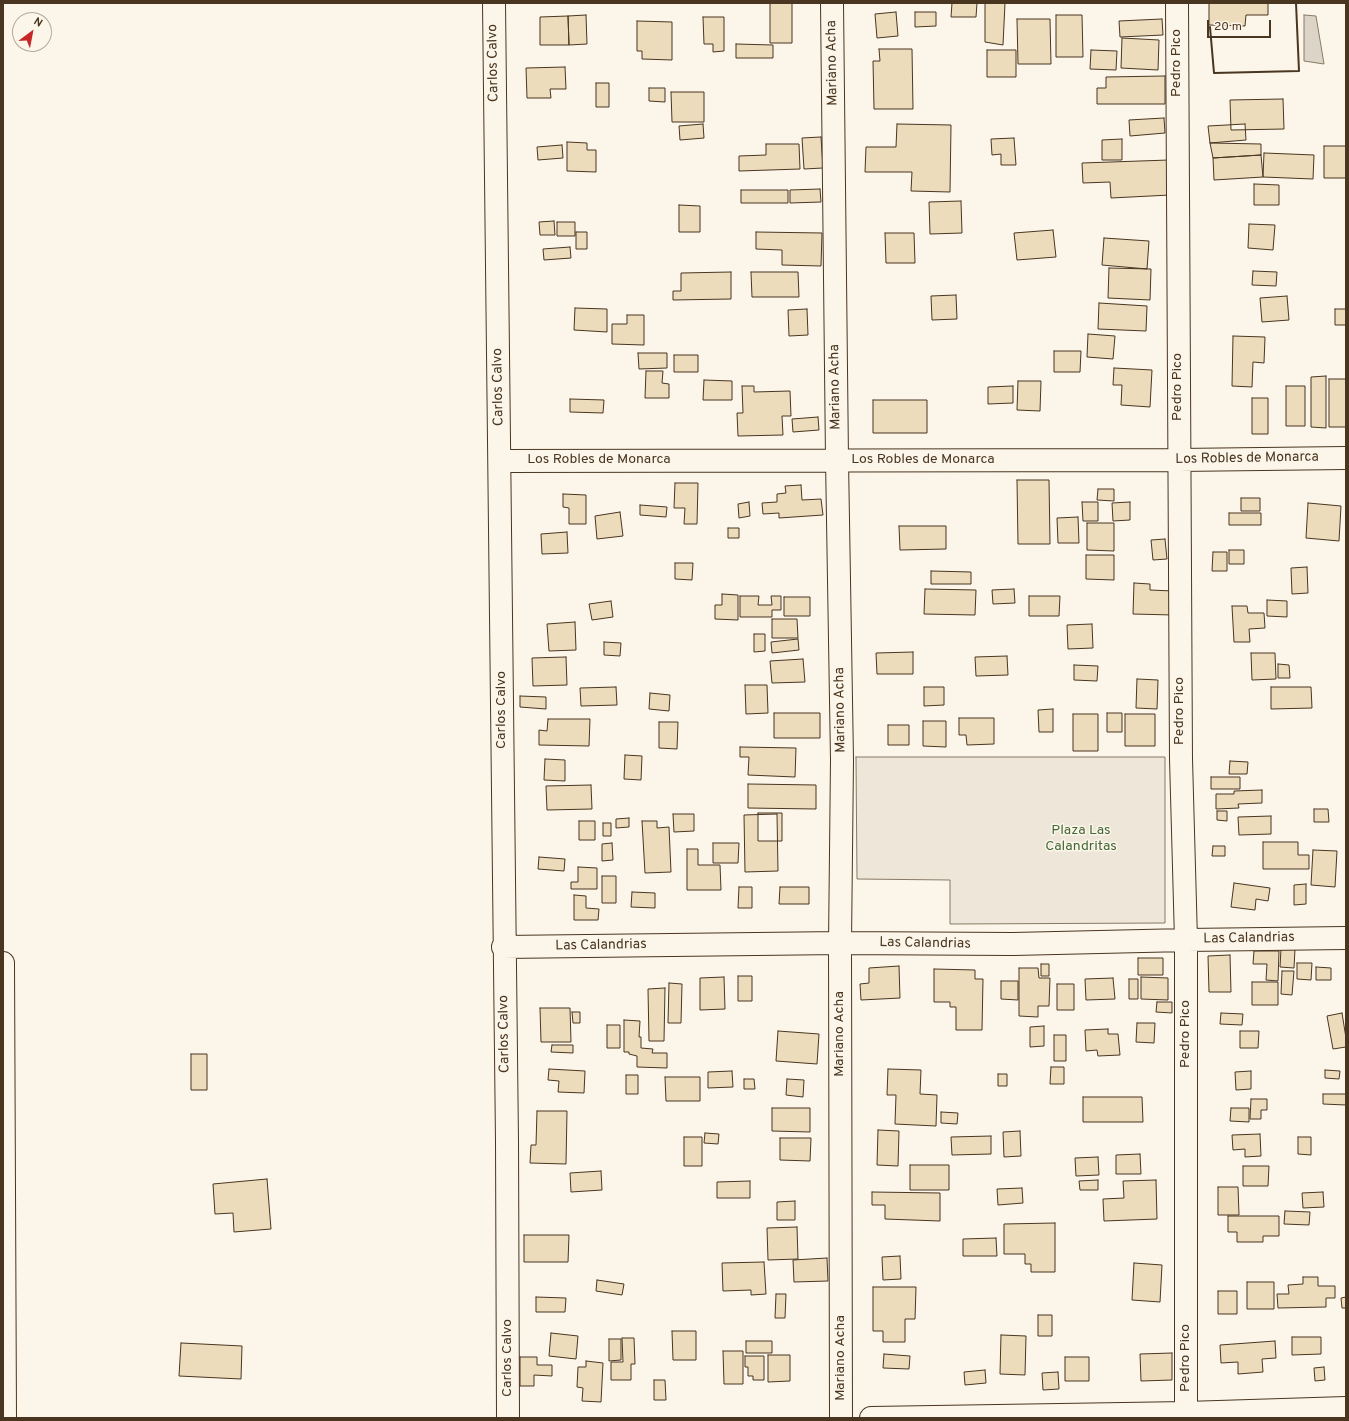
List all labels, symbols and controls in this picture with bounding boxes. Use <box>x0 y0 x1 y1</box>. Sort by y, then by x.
north arrow <box>12 12 52 52</box>
scale bar <box>1209 12 1273 38</box>
text: N <box>31 15 45 31</box>
text: 20 m <box>1214 19 1242 35</box>
street label: Mariano Acha <box>824 20 842 106</box>
street label: Carlos Calvo <box>485 24 503 102</box>
street label: Pedro Pico <box>1169 29 1185 97</box>
street label: Mariano Acha <box>827 344 845 430</box>
street label: Carlos Calvo <box>490 348 508 426</box>
street label: Pedro Pico <box>1170 353 1186 421</box>
street label: Los Robles de Monarca <box>1175 449 1319 469</box>
street label: Los Robles de Monarca <box>527 452 671 468</box>
street label: Los Robles de Monarca <box>851 452 995 468</box>
street label: Mariano Acha <box>832 667 850 753</box>
street label: Carlos Calvo <box>494 671 510 749</box>
street label: Pedro Pico <box>1172 677 1188 745</box>
park label: Plaza Las Calandritas <box>1045 823 1117 856</box>
street label: Las Calandrias <box>1203 930 1295 948</box>
street label: Las Calandrias <box>879 935 971 953</box>
street label: Las Calandrias <box>555 937 647 955</box>
street label: Mariano Acha <box>832 991 848 1077</box>
street label: Carlos Calvo <box>496 995 514 1073</box>
street label: Pedro Pico <box>1178 1000 1194 1068</box>
street label: Mariano Acha <box>833 1315 849 1401</box>
street label: Carlos Calvo <box>500 1319 516 1397</box>
street label: Pedro Pico <box>1178 1324 1194 1392</box>

